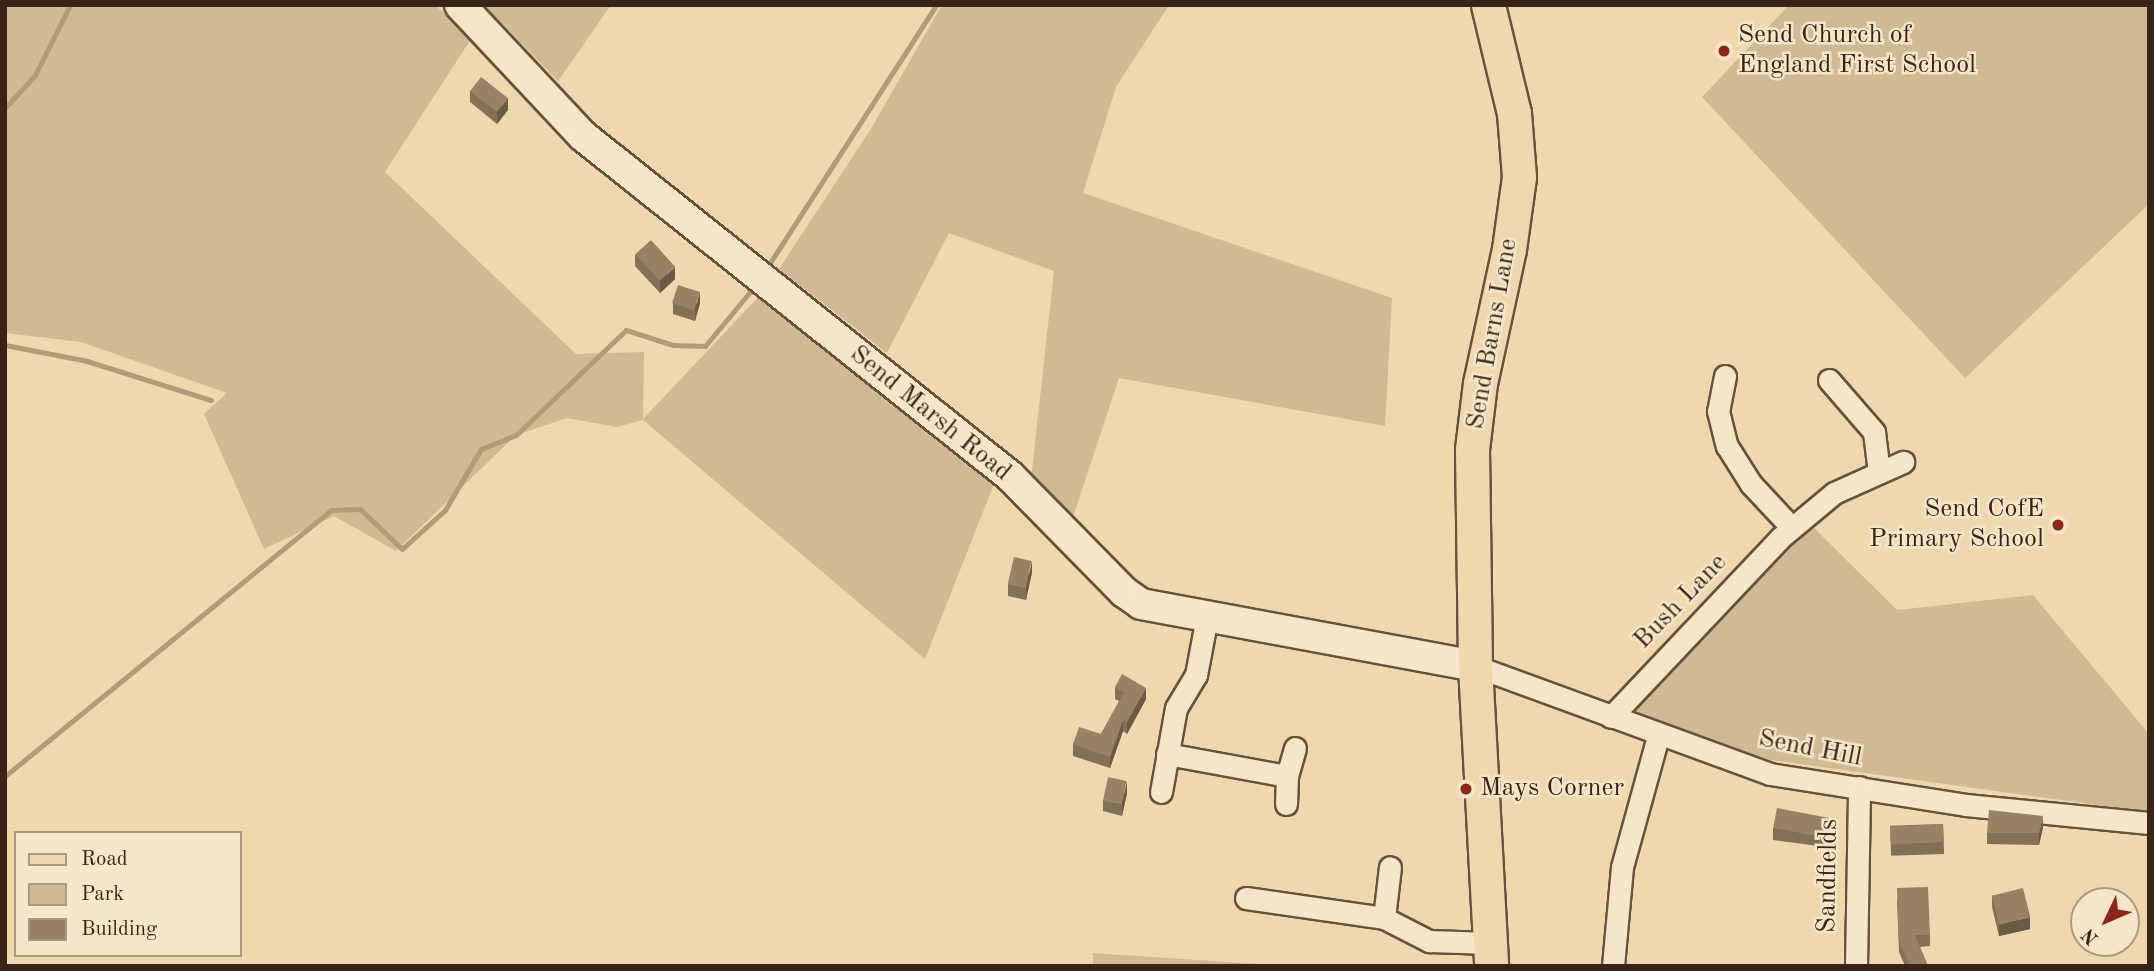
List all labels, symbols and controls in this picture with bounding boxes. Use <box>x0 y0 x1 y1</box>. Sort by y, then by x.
place label: Send Church of England First School <box>1738 20 1976 82</box>
marker: Send Church of England First School <box>1716 43 1732 59</box>
street label: Send Barns Lane <box>1461 236 1525 432</box>
street label: Send Marsh Road <box>843 339 1017 489</box>
place label: Send CofE Primary School <box>1869 494 2044 556</box>
marker: Send CofE Primary School <box>2050 517 2066 533</box>
street label: Bush Lane <box>1628 548 1734 656</box>
street label: Send Hill <box>1756 724 1864 774</box>
place label: Mays Corner <box>1480 773 1624 805</box>
marker: Mays Corner <box>1458 781 1474 797</box>
street label: Sandfields <box>1812 819 1846 933</box>
legend <box>14 831 242 957</box>
text: Road <box>81 849 128 870</box>
text: Park <box>81 884 124 905</box>
north arrow <box>2070 887 2140 957</box>
text: Building <box>81 919 157 940</box>
text: N <box>2079 924 2103 947</box>

